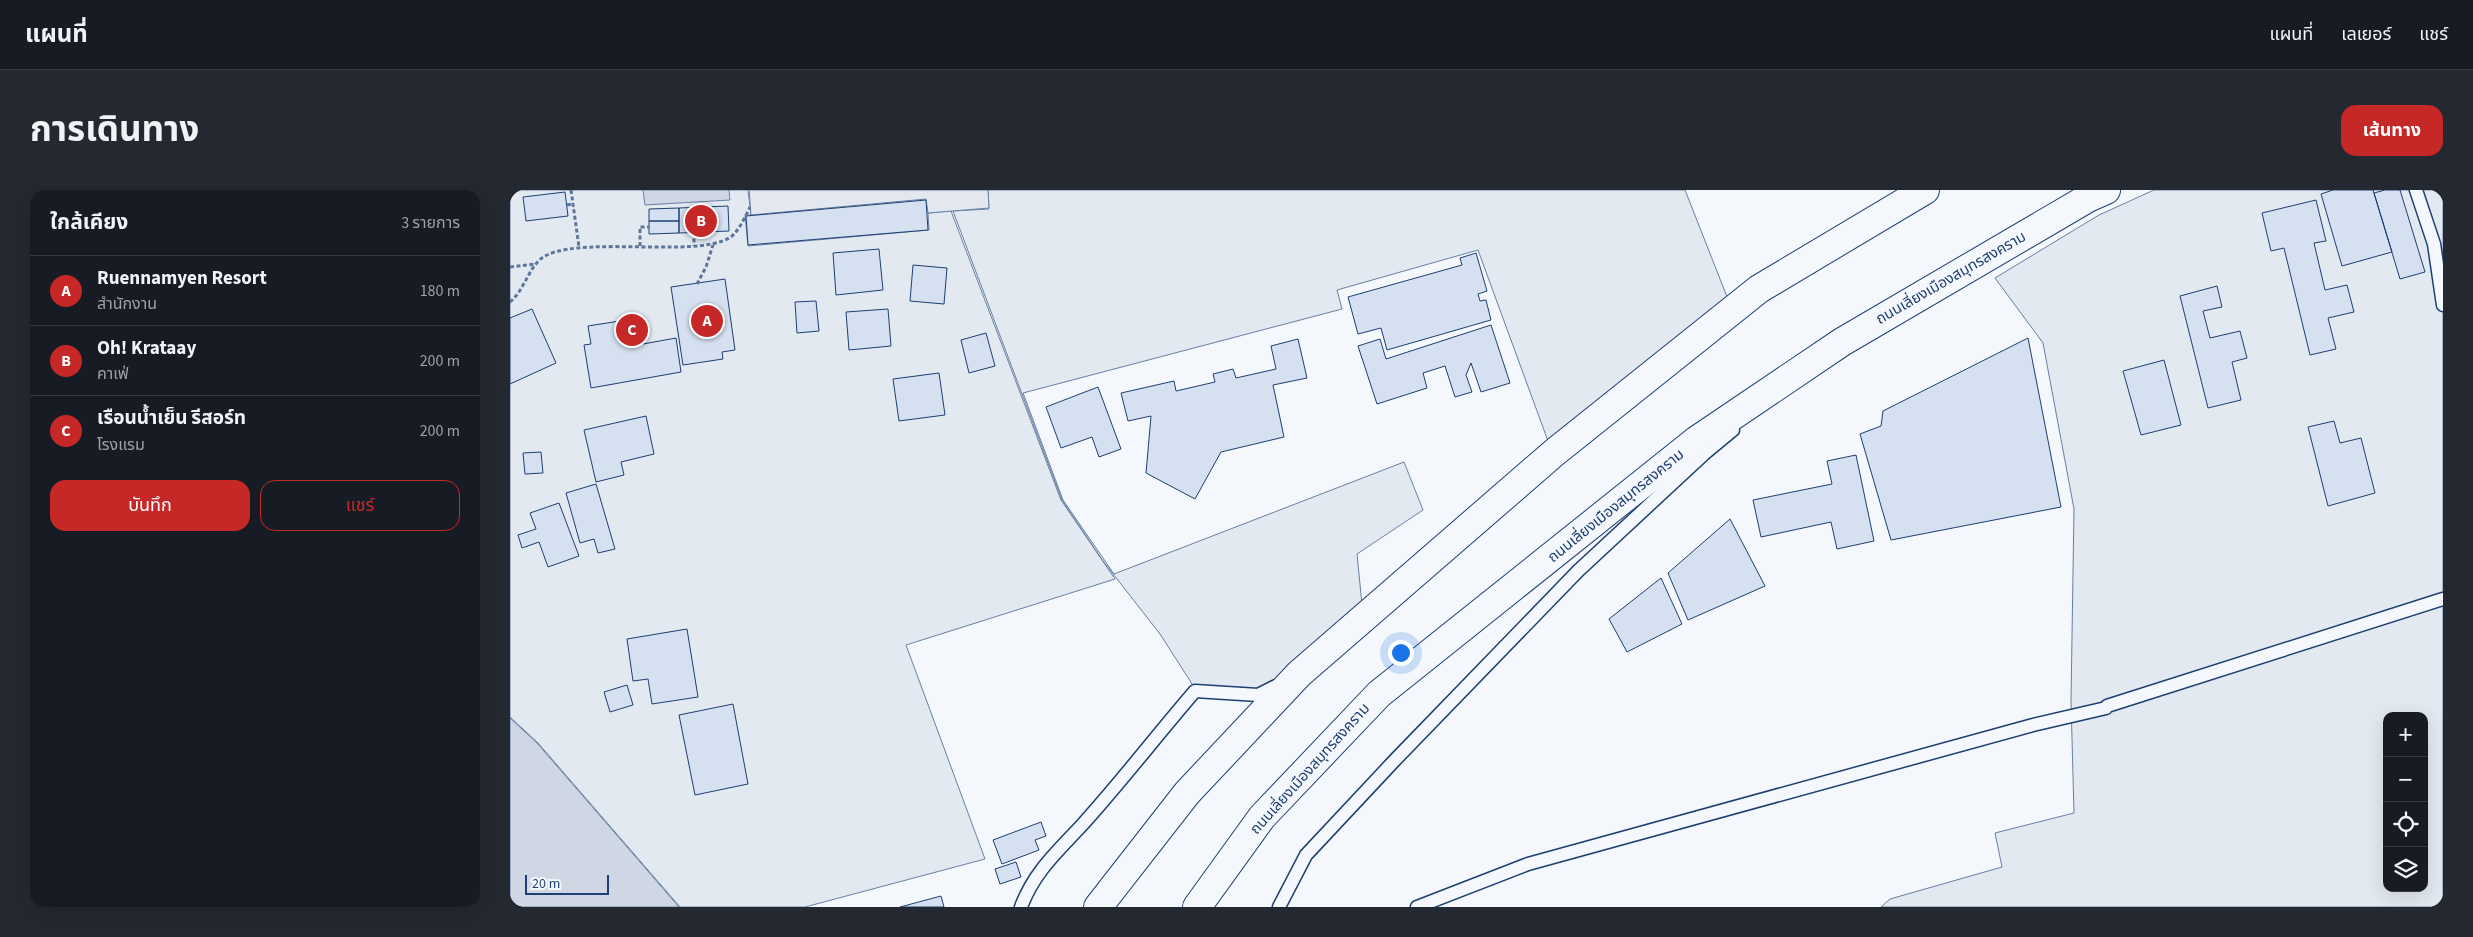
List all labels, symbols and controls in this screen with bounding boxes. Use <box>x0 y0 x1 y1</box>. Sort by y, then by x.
text: แผนที่ <box>25 17 88 52</box>
text: แผนที่ <box>2269 22 2313 47</box>
text: เลเยอร์ <box>2341 22 2391 47</box>
text: แชร์ <box>2419 22 2448 47</box>
text: การเดินทาง <box>30 105 199 155</box>
button: เส้นทาง <box>2341 105 2443 156</box>
pin: B <box>685 202 717 240</box>
text: ใกล้เคียง <box>50 207 128 237</box>
text: 3 รายการ <box>401 212 460 234</box>
street label: ถนนเลี่ยงเมืองสมุทรสงคราม <box>1872 225 2030 330</box>
text: Ruennamyen Resort <box>97 265 267 292</box>
text: A <box>61 280 71 302</box>
text: 180 m <box>420 280 460 302</box>
text: สำนักงาน <box>97 293 157 315</box>
pin: A <box>691 302 723 340</box>
pin: C <box>616 311 648 349</box>
text: Oh! Krataay <box>97 335 196 362</box>
text: B <box>61 350 71 372</box>
text: 200 m <box>420 350 460 372</box>
text: คาเฟ่ <box>97 363 129 385</box>
text: เรือนน้ำเย็น รีสอร์ท <box>97 405 246 432</box>
text: C <box>61 420 71 442</box>
text: 200 m <box>420 420 460 442</box>
text: โรงแรม <box>97 434 145 456</box>
street label: ถนนเลี่ยงเมืองสมุทรสงคราม <box>1543 443 1689 568</box>
button: บันทึก <box>50 480 250 531</box>
button: แชร์ <box>260 480 460 531</box>
your location <box>1388 640 1414 666</box>
street label: ถนนเลี่ยงเมืองสมุทรสงคราม <box>1244 698 1375 839</box>
map controls <box>2383 712 2428 892</box>
button: + <box>2383 712 2428 757</box>
button: − <box>2383 757 2428 802</box>
button: locate <box>2383 802 2428 847</box>
button: layers <box>2383 847 2428 892</box>
scale bar <box>525 872 609 895</box>
text: 20 m <box>532 874 560 894</box>

